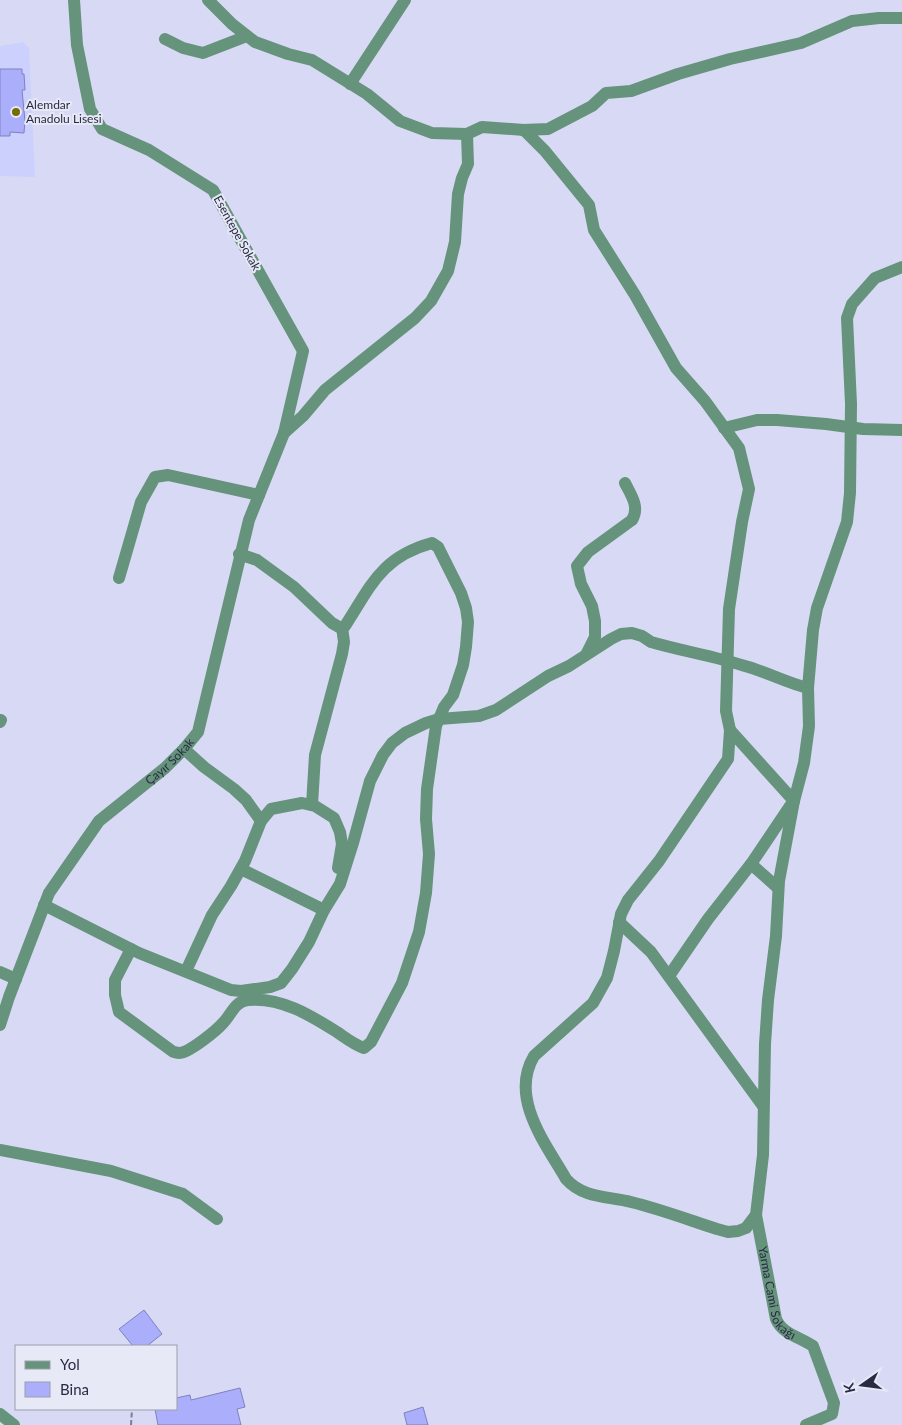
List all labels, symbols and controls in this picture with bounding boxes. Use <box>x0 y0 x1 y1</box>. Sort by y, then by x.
place label: Alemdar Anadolu Lisesi <box>26 97 102 126</box>
marker: Alemdar Anadolu Lisesi <box>10 106 22 118</box>
street label: Esentepe Sokak <box>211 193 265 274</box>
street label: Çayır Sokak <box>142 734 197 788</box>
street label: Yarma Cami Sokağı <box>755 1245 798 1342</box>
legend <box>15 1345 178 1410</box>
text: Yol <box>60 1355 80 1373</box>
north arrow <box>837 1360 887 1410</box>
text: Bina <box>60 1380 89 1398</box>
text: K <box>839 1381 858 1395</box>

